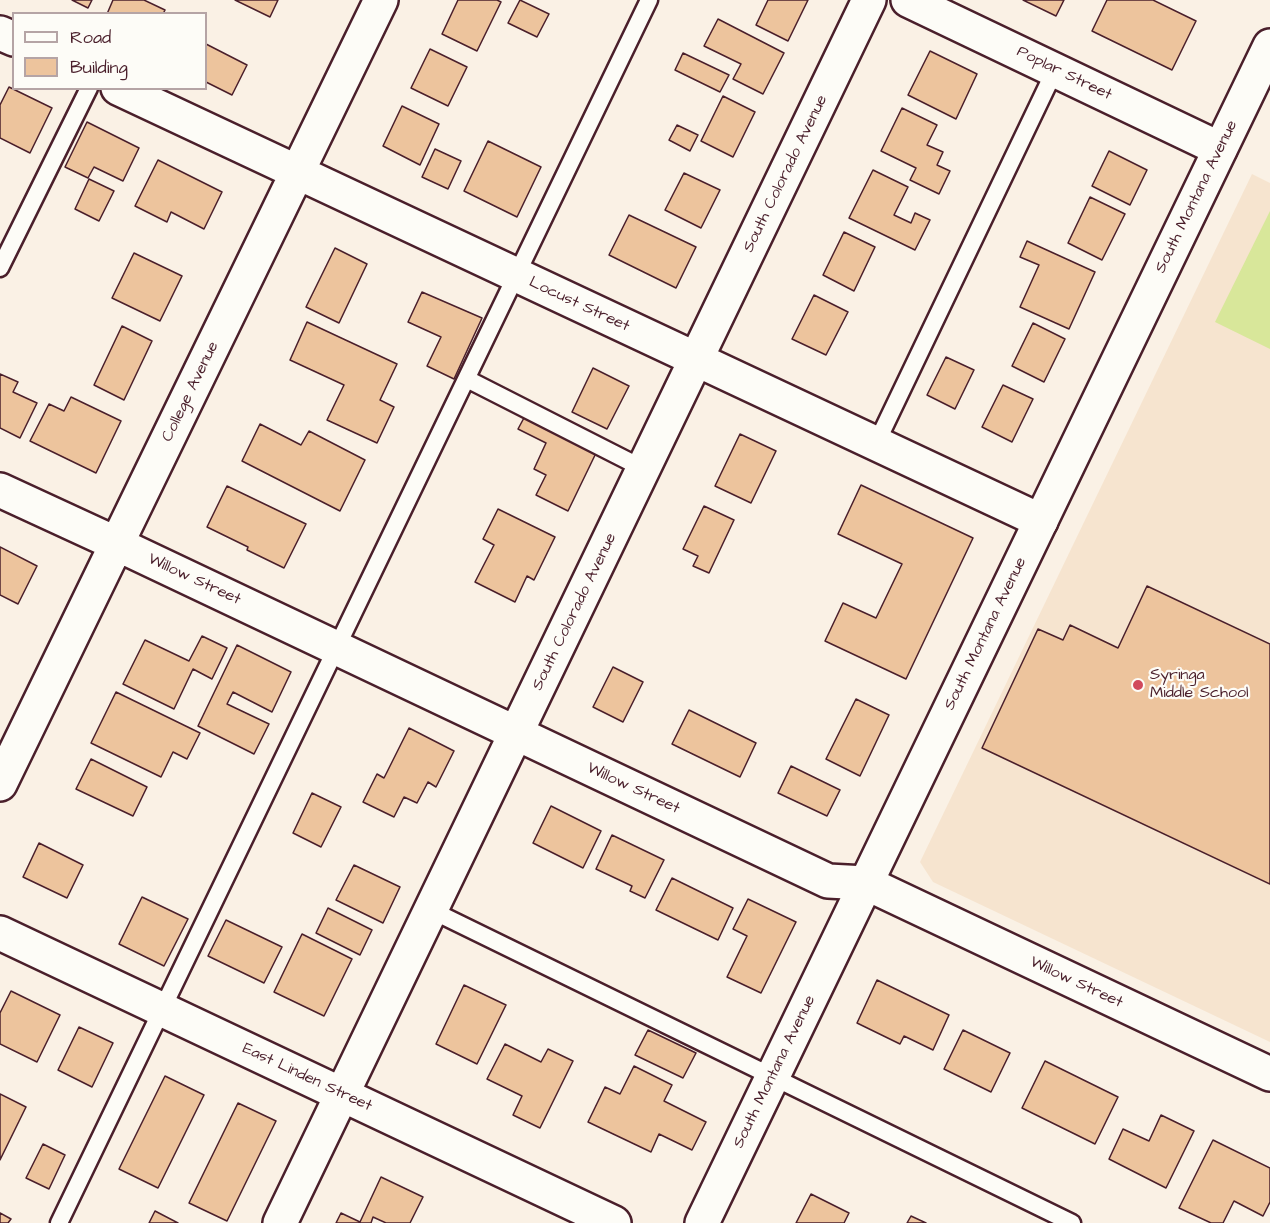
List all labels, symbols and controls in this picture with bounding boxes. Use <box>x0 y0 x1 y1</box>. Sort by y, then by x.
legend <box>12 12 207 90</box>
text: Road <box>70 25 111 50</box>
street label: Poplar Street <box>1013 43 1115 105</box>
text: Building <box>70 55 128 80</box>
street label: South Colorado Avenue <box>740 92 832 256</box>
street label: South Montana Avenue <box>1152 117 1242 277</box>
street label: Locust Street <box>526 273 632 337</box>
street label: College Avenue <box>158 339 224 445</box>
street label: South Colorado Avenue <box>529 530 621 694</box>
street label: Willow Street <box>145 550 243 610</box>
street label: South Montana Avenue <box>941 554 1031 714</box>
place label: Syringa Middle School <box>1150 666 1248 704</box>
marker: Syringa Middle School <box>1131 678 1145 692</box>
street label: Willow Street <box>584 759 682 819</box>
street label: Willow Street <box>1027 953 1125 1013</box>
street label: South Montana Avenue <box>730 992 820 1152</box>
street label: East Linden Street <box>239 1040 375 1116</box>

